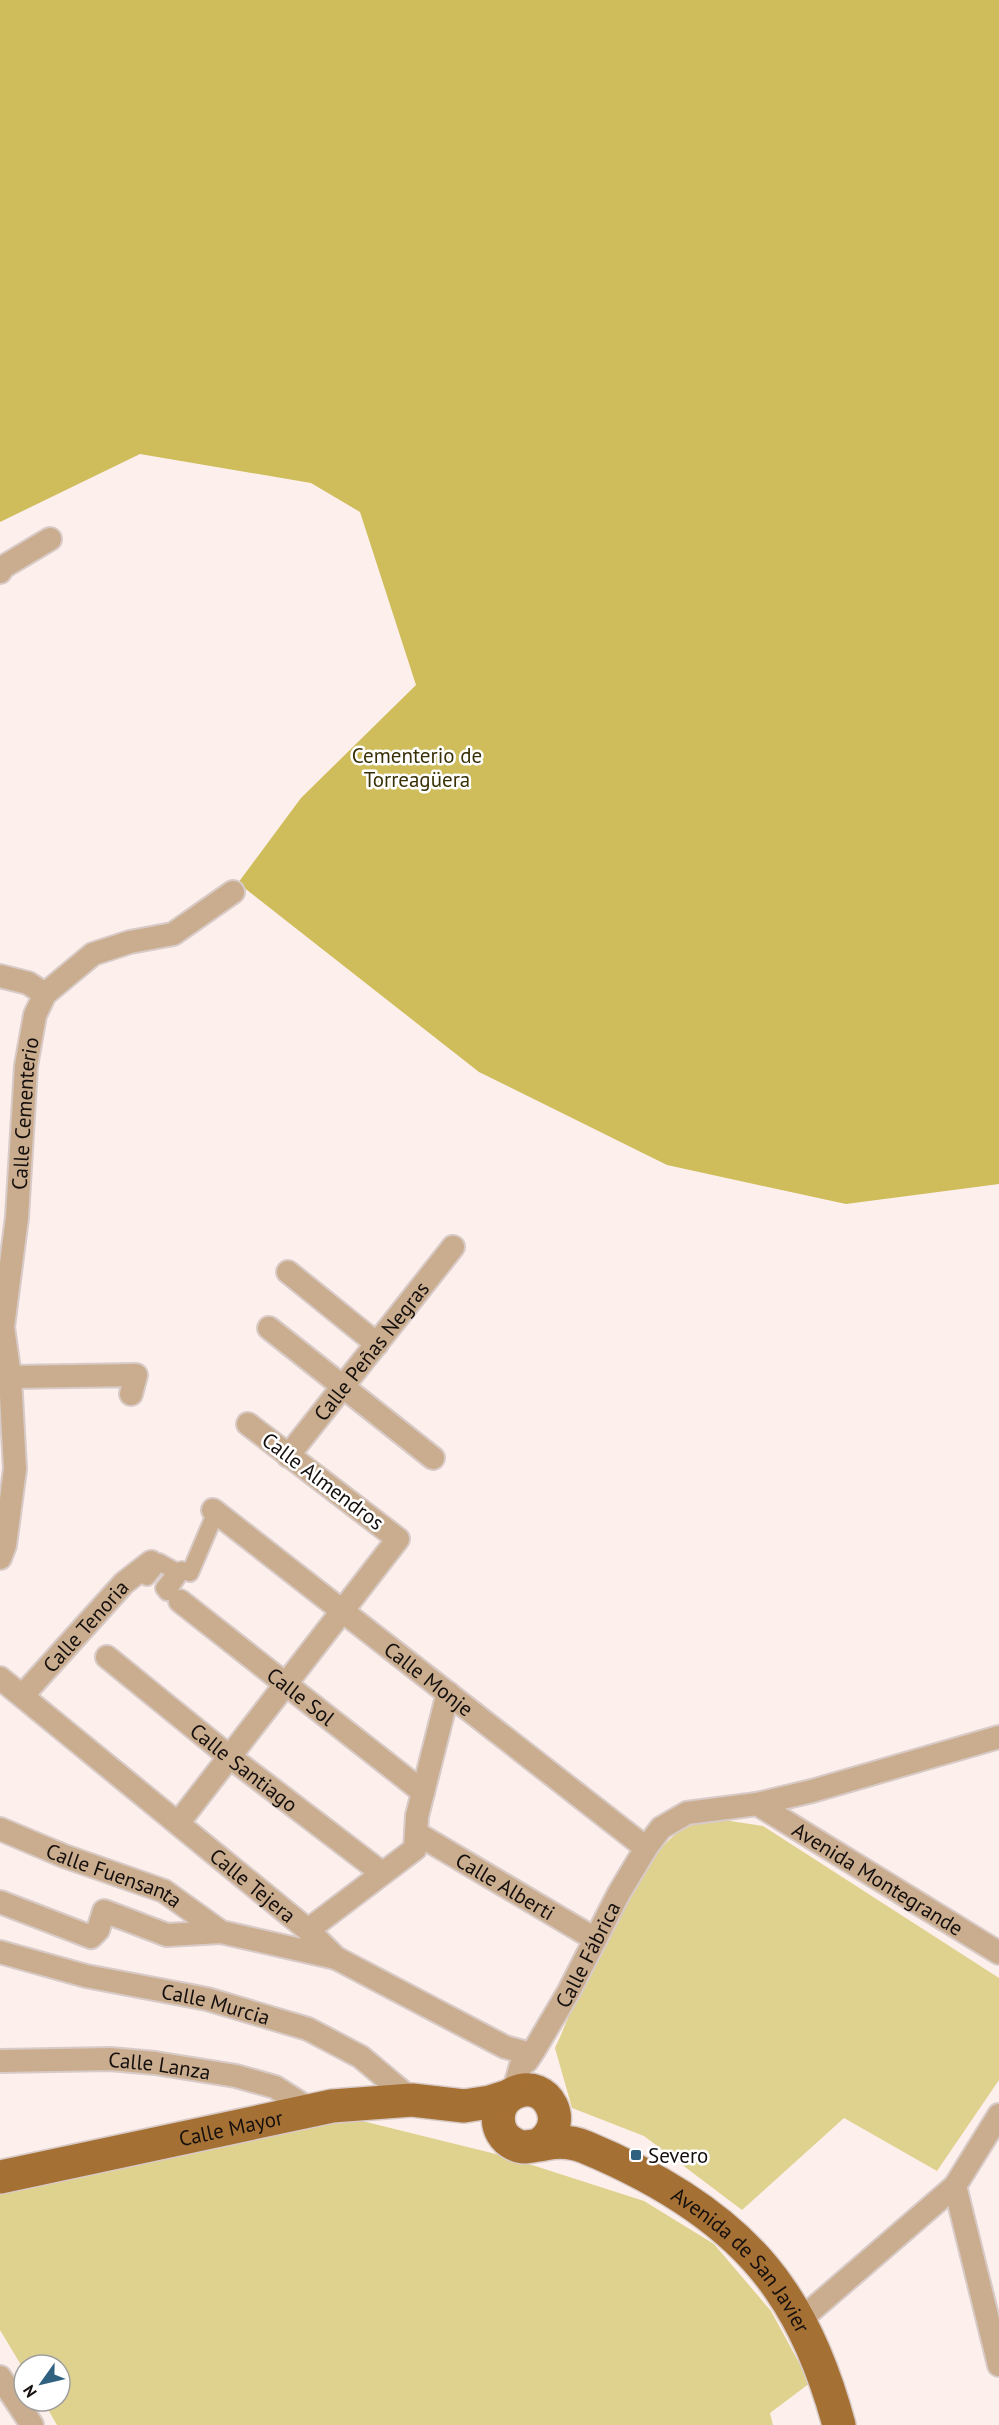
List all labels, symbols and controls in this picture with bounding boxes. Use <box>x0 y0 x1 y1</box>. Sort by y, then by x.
park label: Cementerio de Torreagüera <box>352 742 482 793</box>
street label: Calle Cementerio <box>5 1035 44 1191</box>
street label: Calle Peñas Negras <box>307 1275 435 1426</box>
street label: Calle Almendros <box>257 1426 389 1536</box>
street label: Calle Tenoria <box>37 1574 134 1678</box>
street label: Calle Monje <box>379 1635 479 1722</box>
street label: Calle Sol <box>262 1661 341 1731</box>
street label: Calle Santiago <box>185 1717 304 1818</box>
street label: Avenida Montegrande <box>788 1816 968 1941</box>
street label: Calle Fuensanta <box>42 1837 188 1913</box>
street label: Calle Tejera <box>204 1842 302 1928</box>
street label: Calle Alberti <box>451 1846 560 1926</box>
street label: Calle Fábrica <box>549 1897 626 2012</box>
street label: Calle Murcia <box>159 1977 273 2031</box>
street label: Calle Lanza <box>107 2045 213 2085</box>
street label: Calle Mayor <box>176 2103 285 2152</box>
place label: Severo <box>648 2142 708 2169</box>
marker: Severo <box>629 2148 643 2162</box>
street label: Avenida de San Javier <box>667 2181 816 2337</box>
north arrow <box>12 2353 72 2413</box>
text: N <box>18 2381 41 2401</box>

